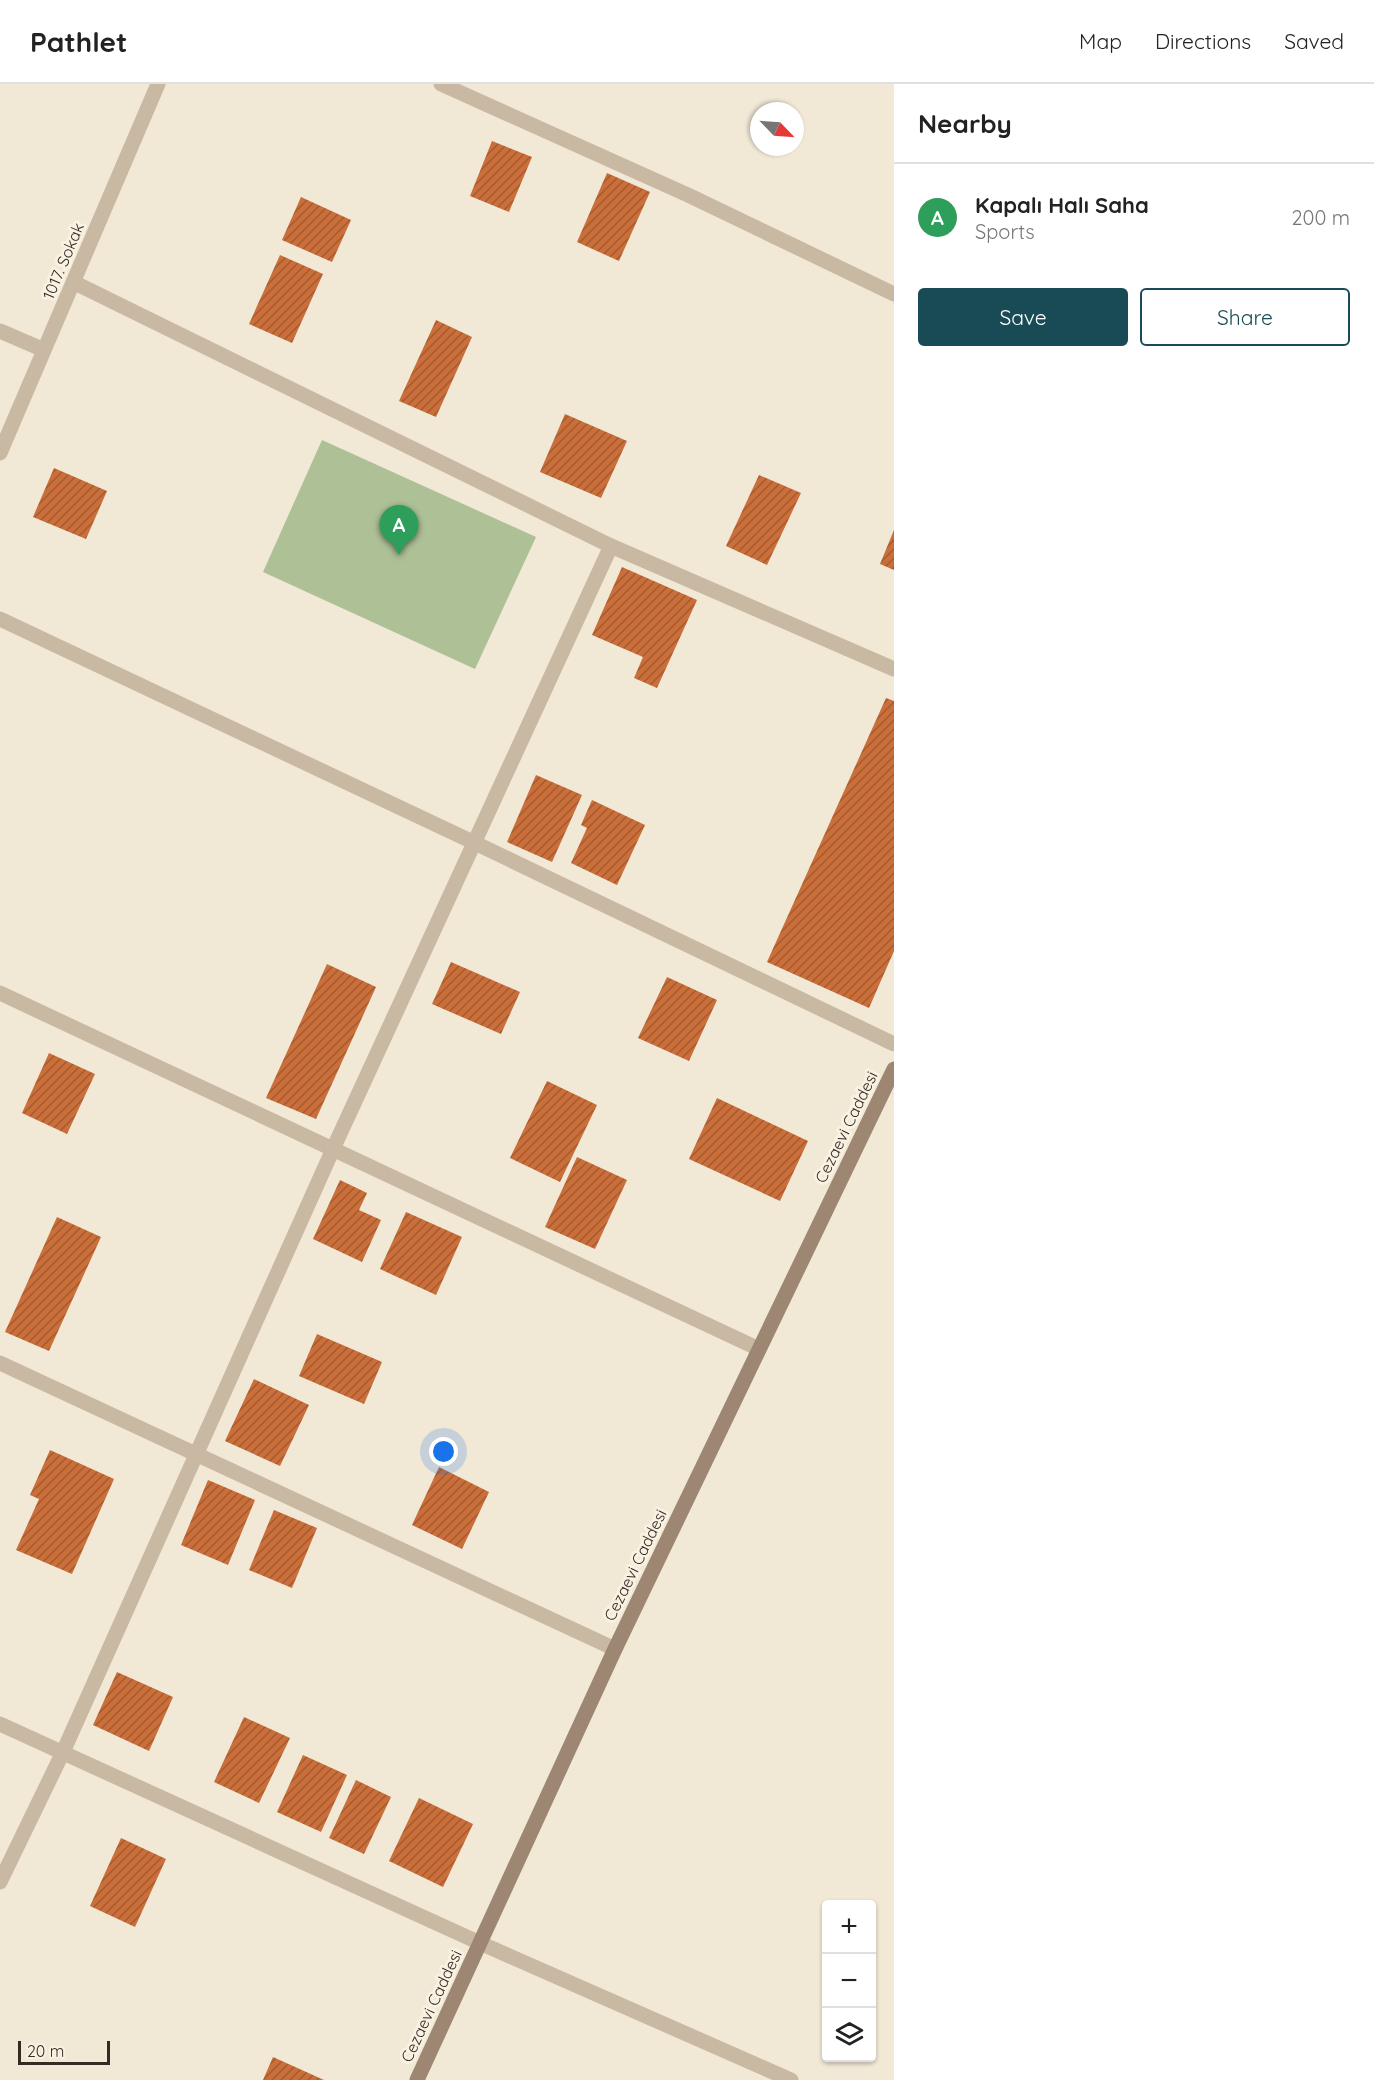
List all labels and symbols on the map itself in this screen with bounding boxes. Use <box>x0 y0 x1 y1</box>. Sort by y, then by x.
north arrow <box>750 102 804 156</box>
street label: 1017. Sokak <box>38 220 88 302</box>
pin: A <box>380 506 418 555</box>
street label: Cezaevi Caddesi <box>810 1068 882 1186</box>
your location <box>429 1437 458 1466</box>
street label: Cezaevi Caddesi <box>599 1506 671 1624</box>
street label: Cezaevi Caddesi <box>396 1947 466 2065</box>
scale bar <box>18 2038 110 2066</box>

